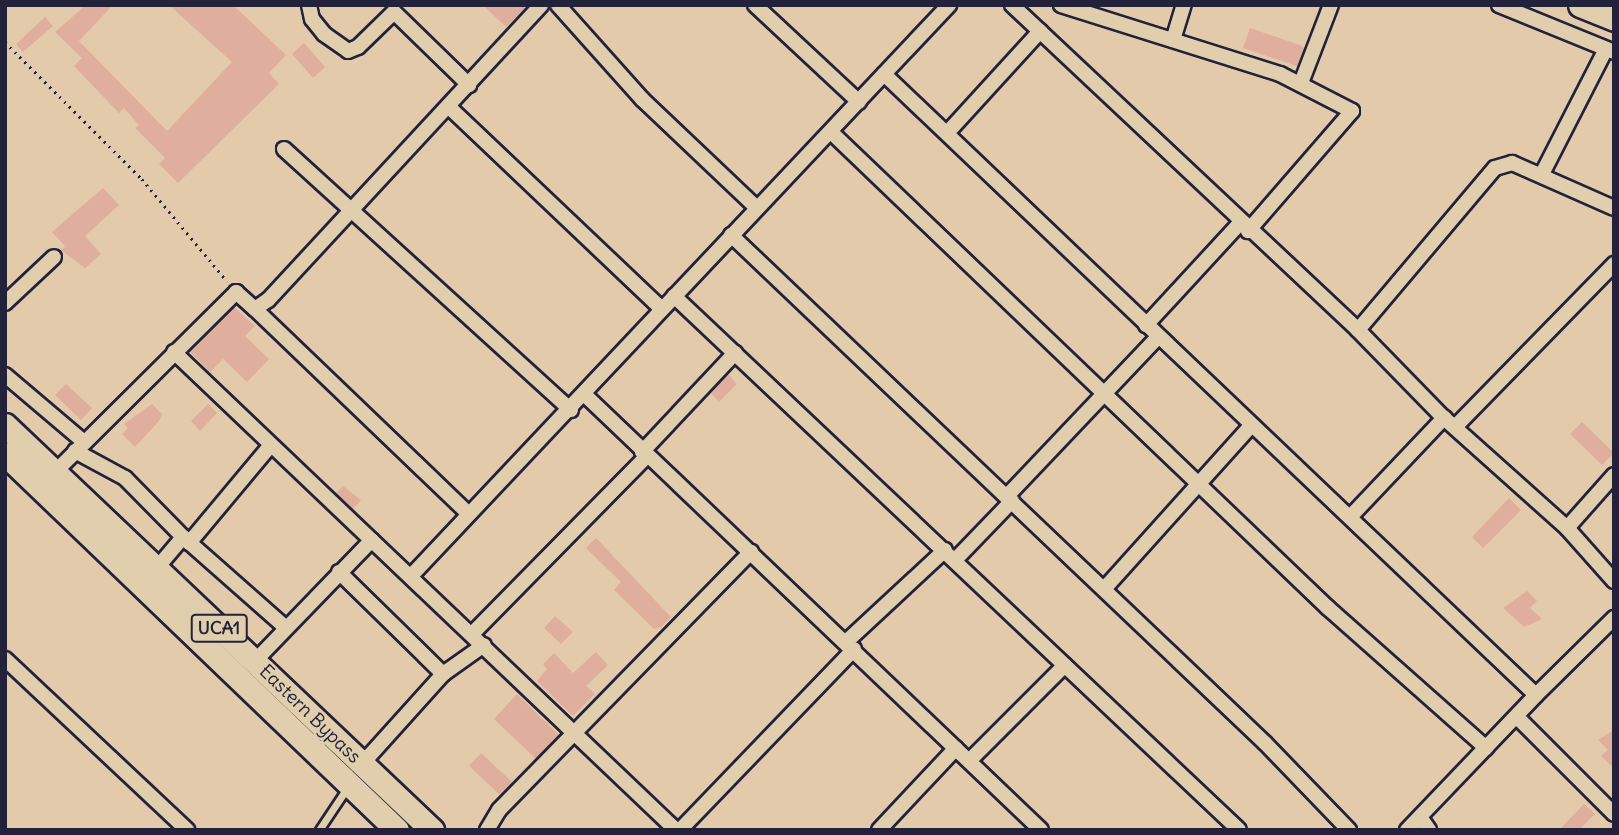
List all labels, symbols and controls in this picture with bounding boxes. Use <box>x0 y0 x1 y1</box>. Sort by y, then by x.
road number: UCA1 <box>189 614 249 642</box>
street label: Eastern Bypass <box>254 660 366 768</box>

